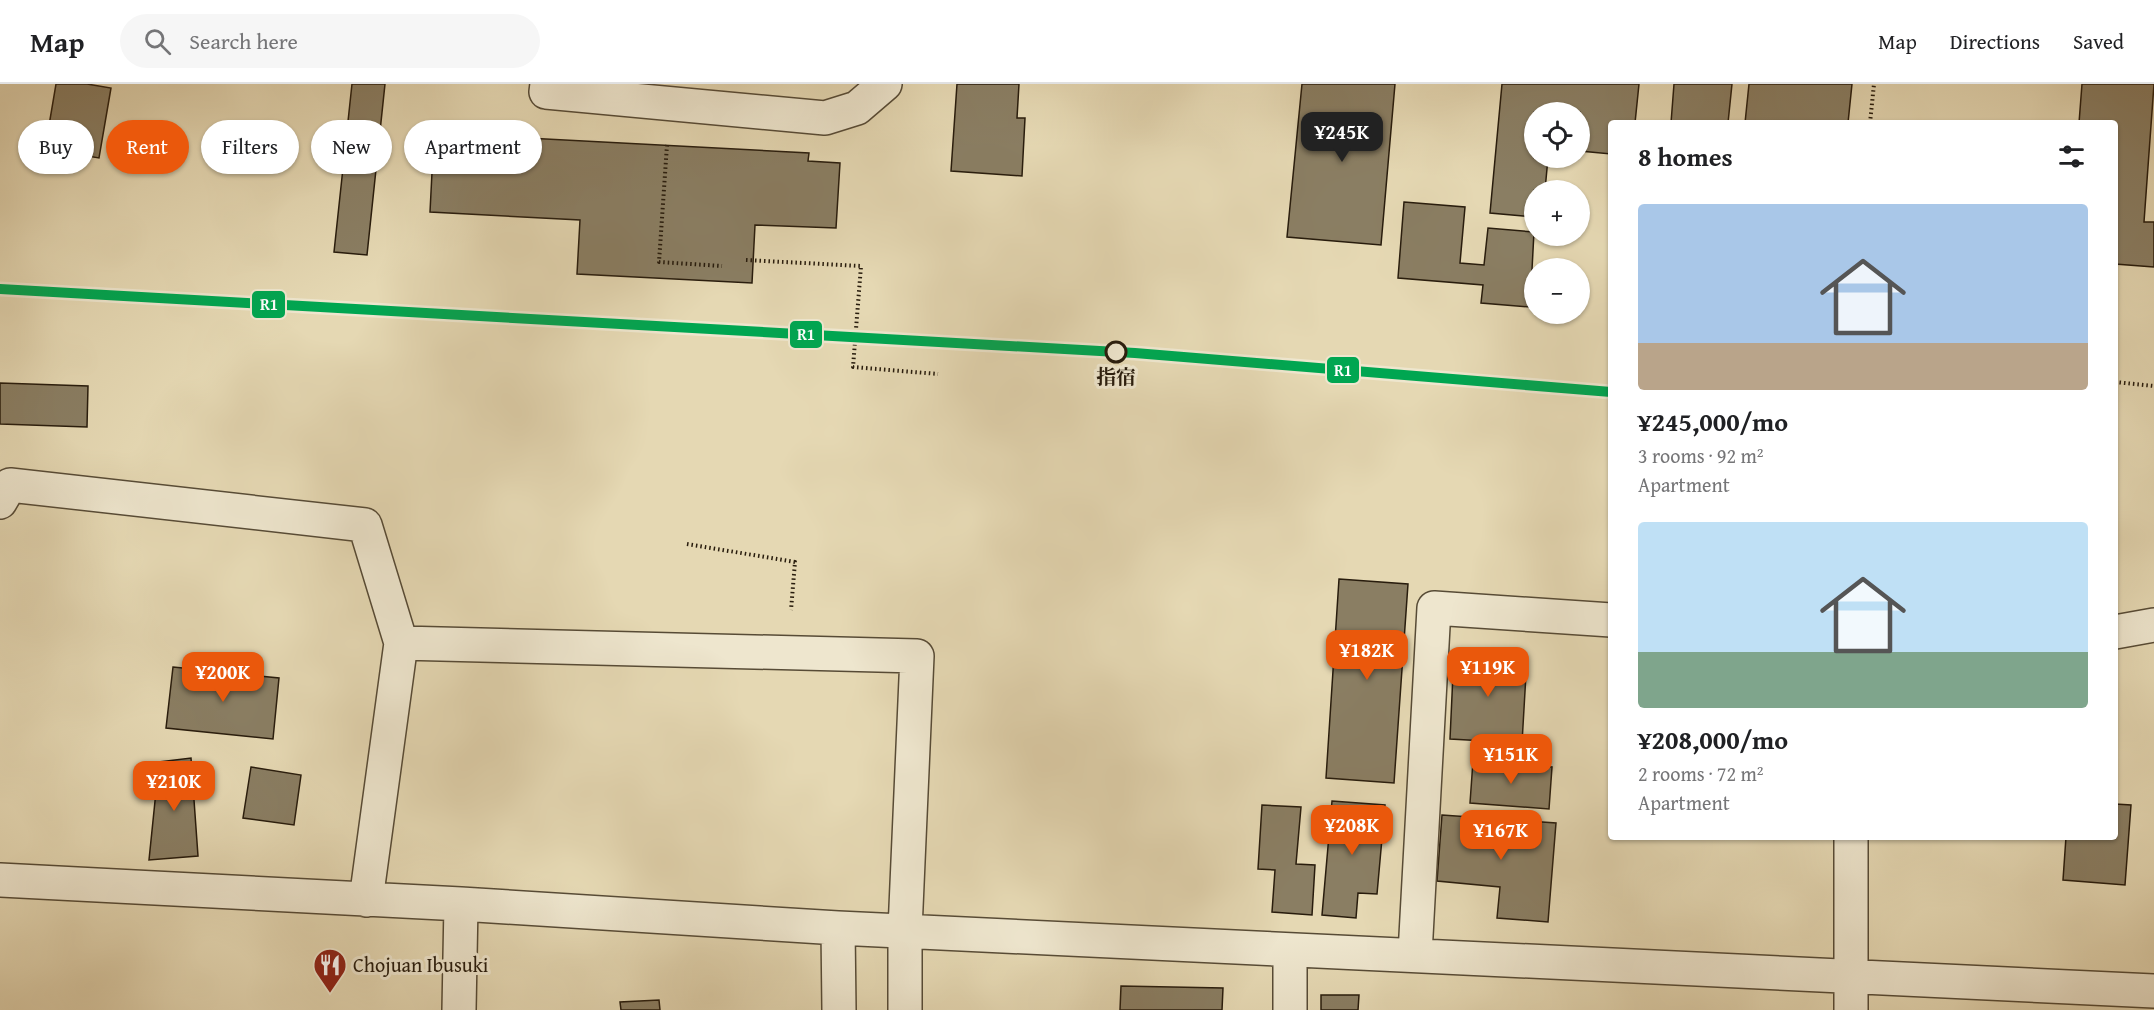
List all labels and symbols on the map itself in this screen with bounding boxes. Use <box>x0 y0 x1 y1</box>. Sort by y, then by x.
pin: ¥245K <box>1300 112 1384 163</box>
line badge: R1 <box>251 290 286 319</box>
text: R1 <box>260 292 278 316</box>
line badge: R1 <box>789 320 823 349</box>
text: R1 <box>797 322 815 346</box>
marker: 指宿 <box>1105 341 1127 363</box>
line badge: R1 <box>1326 356 1360 384</box>
text: R1 <box>1334 358 1352 382</box>
place label: 指宿 <box>1096 362 1136 391</box>
pin: ¥182K <box>1325 630 1409 681</box>
pin: ¥119K <box>1446 647 1530 698</box>
pin: ¥200K <box>181 652 265 703</box>
pin: ¥151K <box>1469 734 1553 785</box>
pin: ¥210K <box>132 761 216 812</box>
pin: ¥208K <box>1310 805 1394 856</box>
pin: ¥167K <box>1459 810 1543 861</box>
restaurant icon: Chojuan Ibusuki <box>312 947 348 994</box>
place label: Chojuan Ibusuki <box>353 950 489 979</box>

